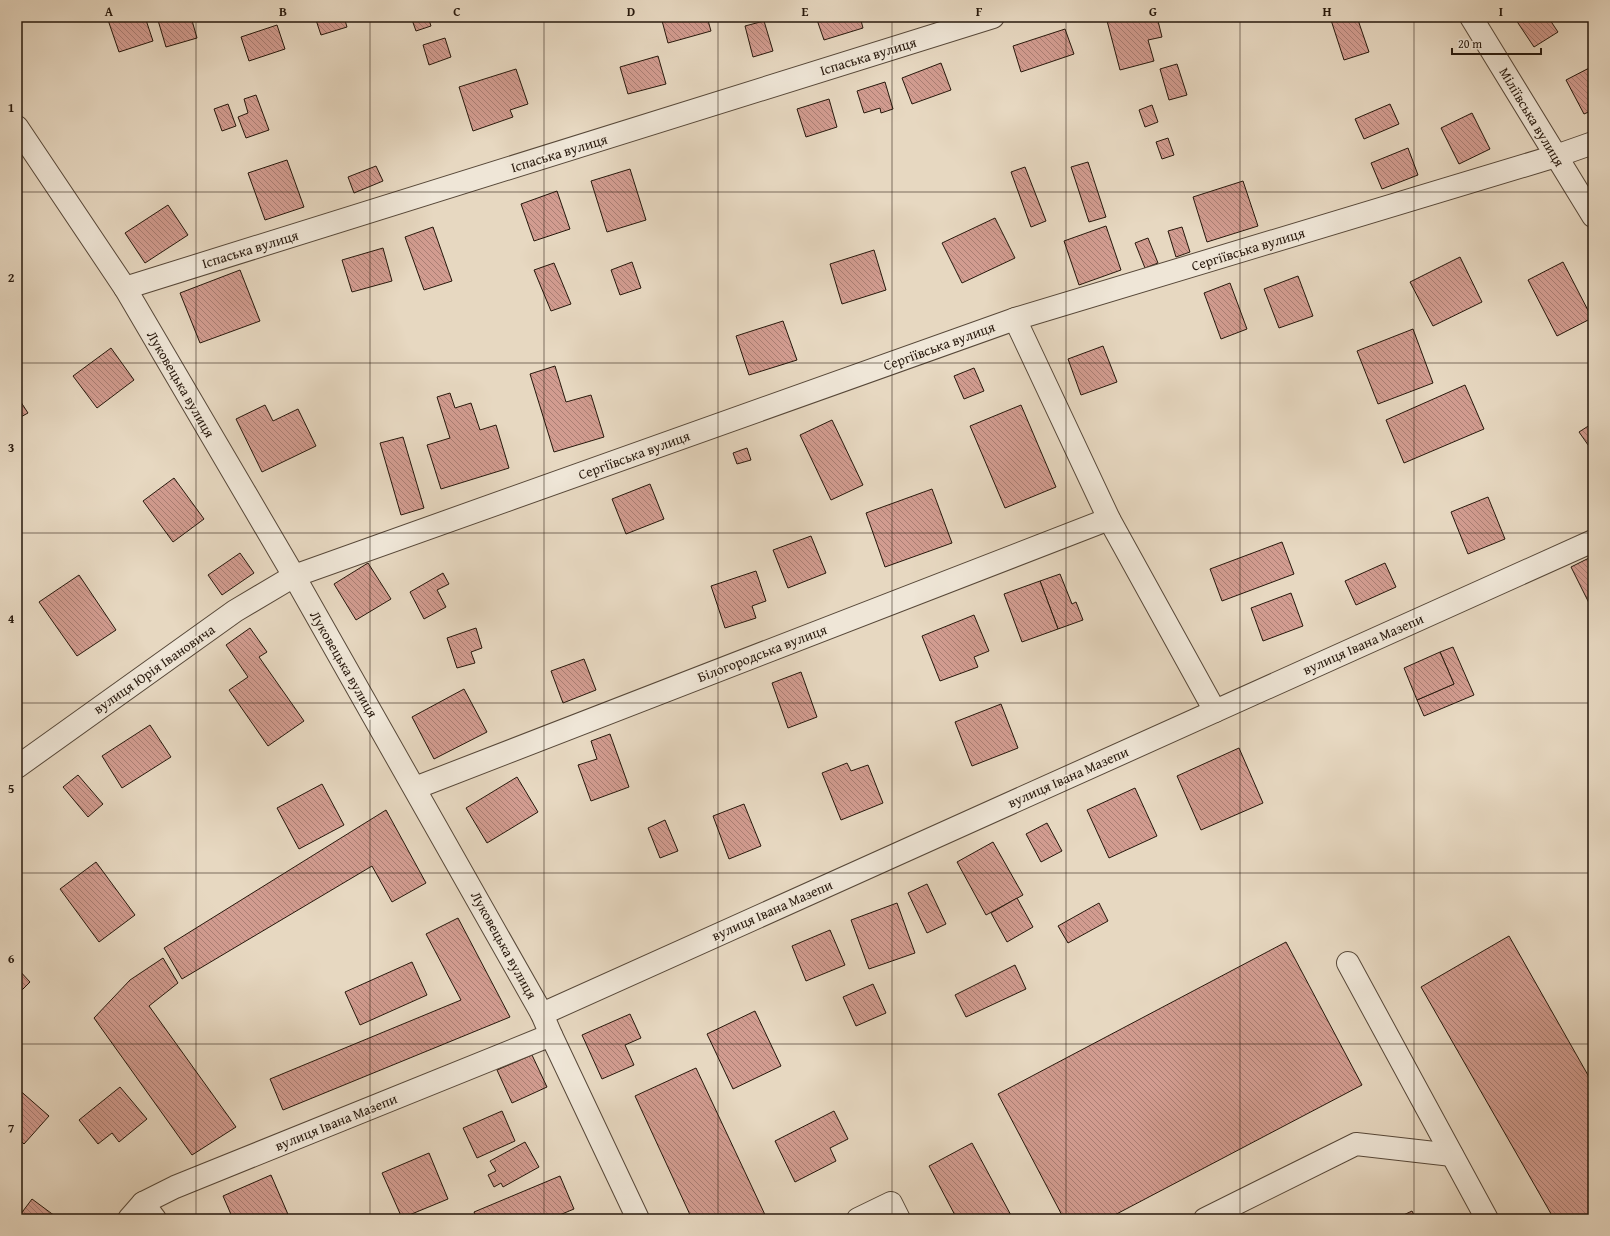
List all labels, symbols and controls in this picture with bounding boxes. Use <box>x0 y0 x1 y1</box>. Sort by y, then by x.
text: A <box>105 2 114 21</box>
text: B <box>279 2 287 21</box>
text: C <box>453 2 461 21</box>
text: D <box>627 2 635 21</box>
text: E <box>802 2 809 21</box>
text: F <box>976 2 983 21</box>
text: G <box>1149 2 1157 21</box>
text: H <box>1322 2 1332 21</box>
text: I <box>1499 2 1503 21</box>
scale bar <box>1452 30 1541 56</box>
street label: Іспаська вулиця <box>817 32 919 80</box>
text: 20 m <box>1458 35 1482 52</box>
street label: Міліївська вулиця <box>1494 64 1570 170</box>
text: 1 <box>8 98 14 117</box>
street label: Іспаська вулиця <box>508 129 610 177</box>
street label: Сергіївська вулиця <box>1189 222 1307 276</box>
street label: Іспаська вулиця <box>199 225 301 273</box>
text: 2 <box>8 268 15 287</box>
street label: Сергіївська вулиця <box>880 316 998 376</box>
street label: Луковецька вулиця <box>142 327 220 441</box>
street label: Сергіївська вулиця <box>575 425 693 485</box>
text: 3 <box>8 438 14 457</box>
street label: Луковецька вулиця <box>305 607 383 721</box>
street label: вулиця Івана Мазепи <box>1299 608 1427 680</box>
text: 4 <box>8 609 15 628</box>
street label: вулиця Юрія Івановича <box>89 619 219 719</box>
street label: Білогородська вулиця <box>694 619 830 687</box>
street label: вулиця Івана Мазепи <box>1004 741 1132 813</box>
text: 5 <box>8 779 15 798</box>
street label: вулиця Івана Мазепи <box>708 874 836 946</box>
street label: Луковецька вулиця <box>466 887 542 1003</box>
text: 6 <box>8 949 15 968</box>
street label: вулиця Івана Мазепи <box>272 1088 400 1156</box>
text: 7 <box>8 1119 15 1138</box>

